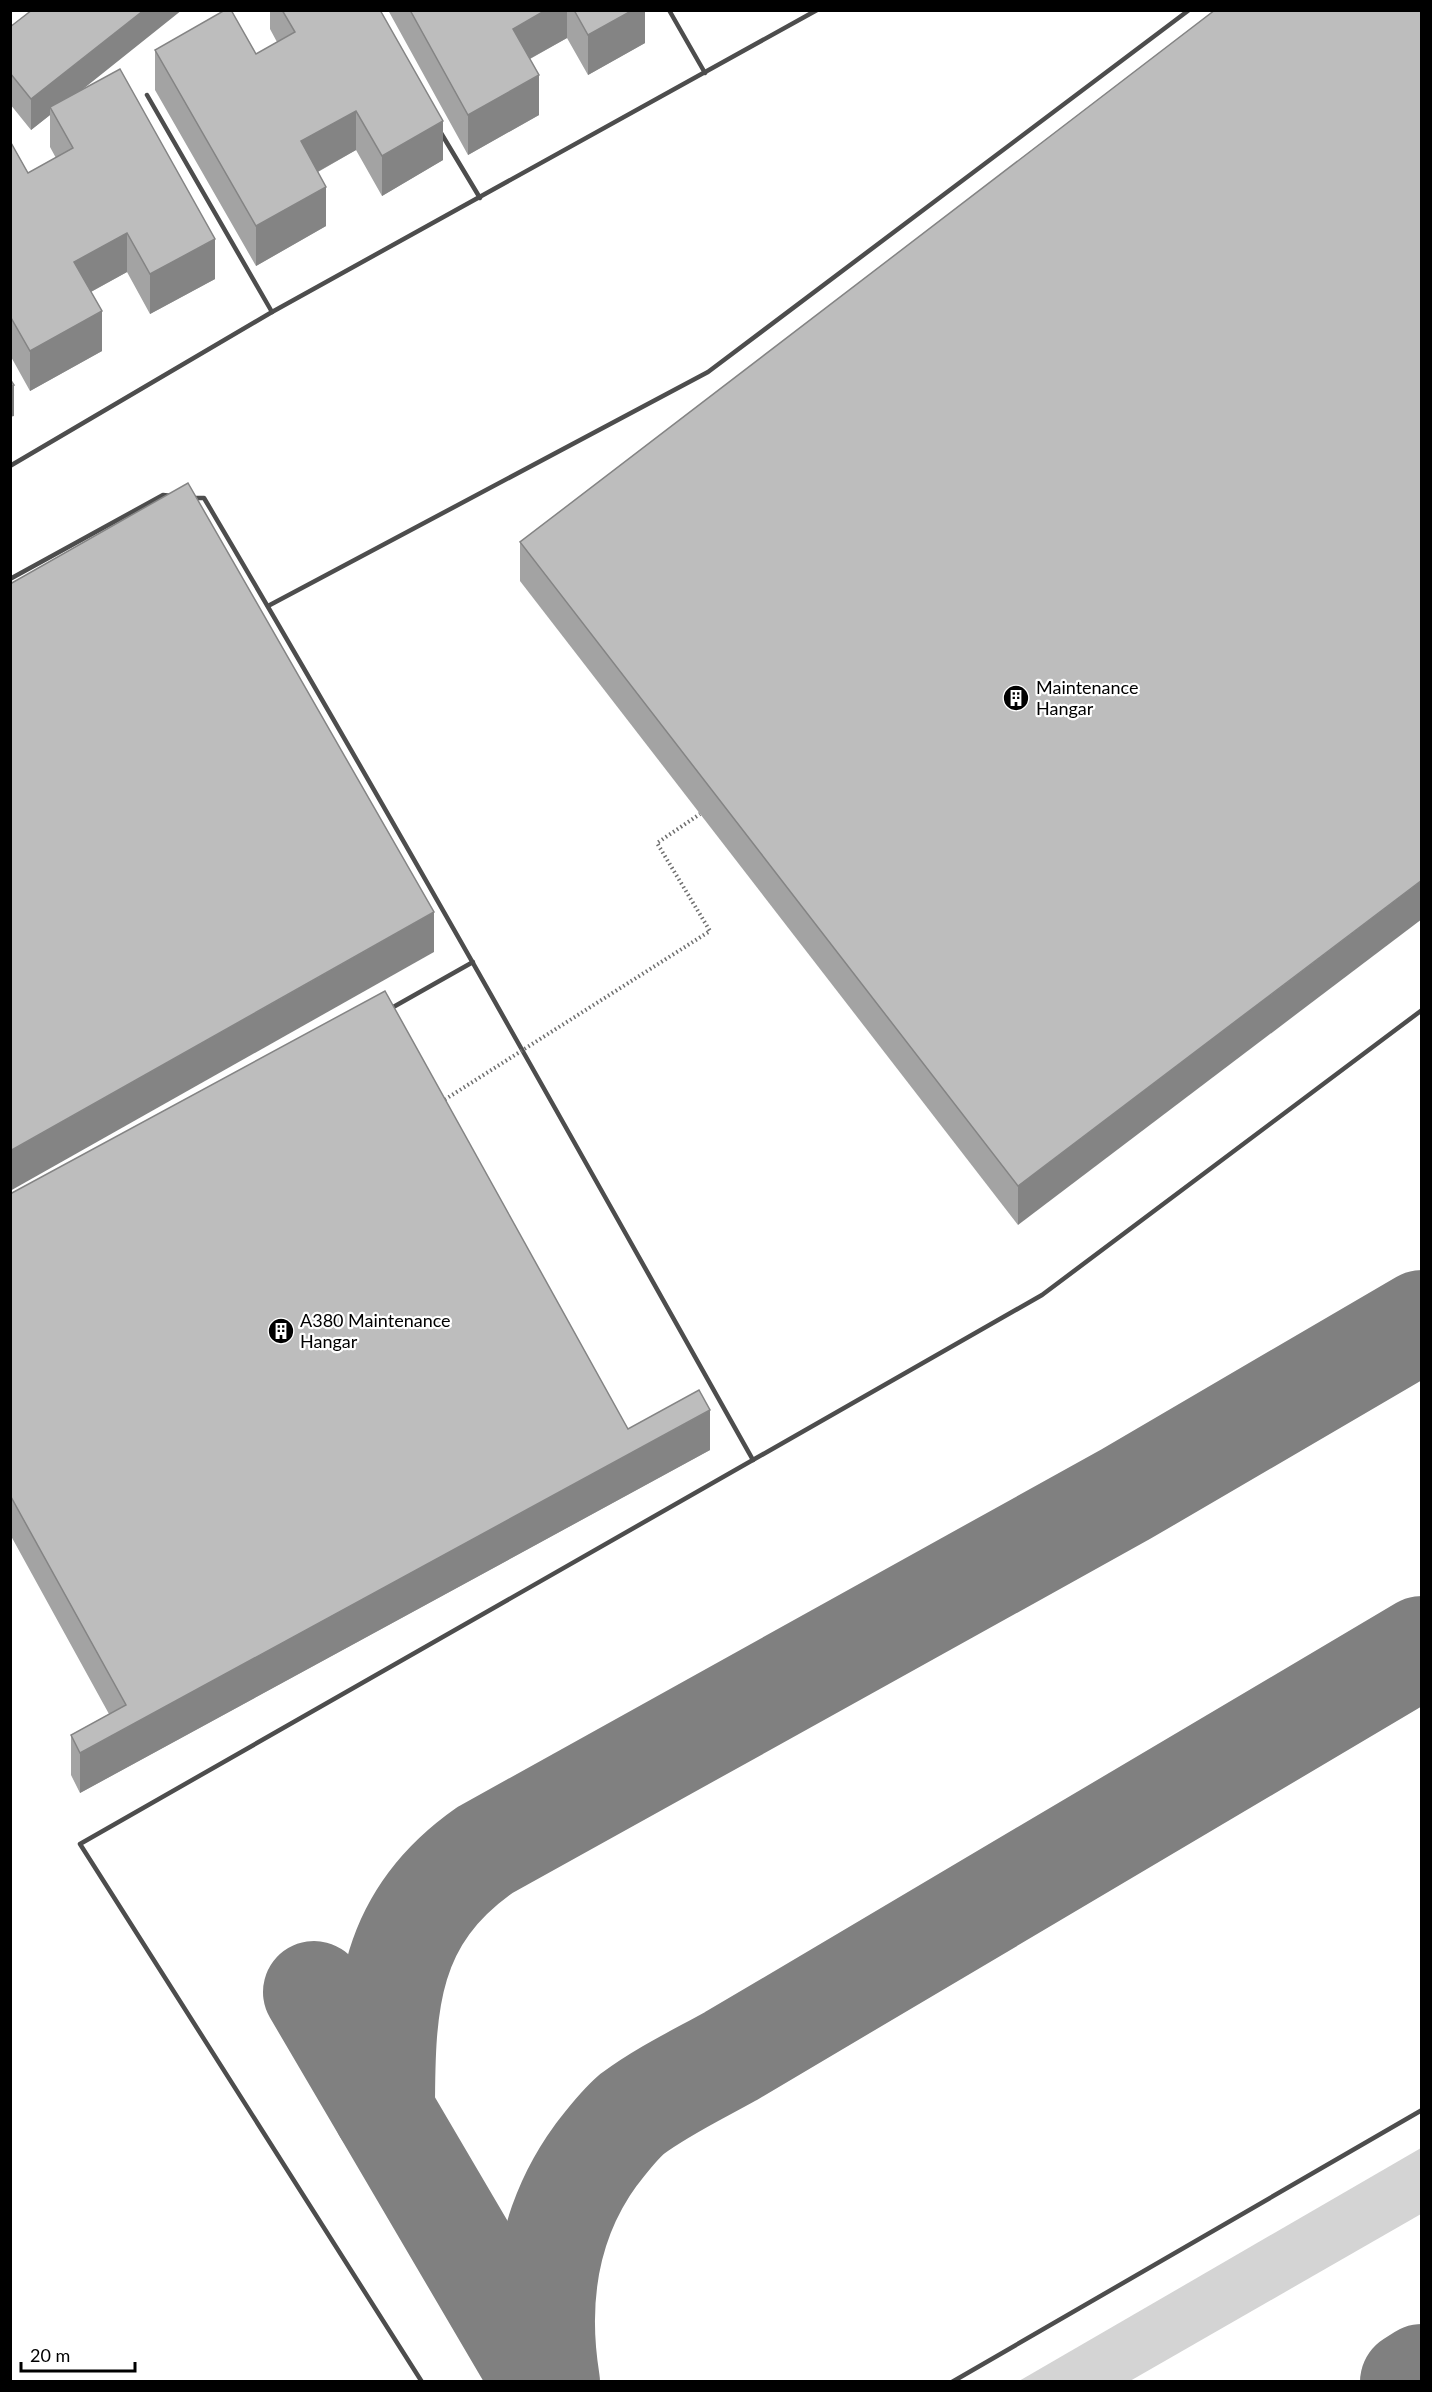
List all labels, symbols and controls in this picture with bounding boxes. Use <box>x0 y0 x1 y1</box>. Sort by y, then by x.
place label: Maintenance Hangar <box>1036 676 1139 719</box>
building icon: Maintenance Hangar <box>1001 683 1031 713</box>
place label: A380 Maintenance Hangar <box>300 1309 451 1352</box>
building icon: A380 Maintenance Hangar <box>266 1316 296 1346</box>
scale bar <box>21 2335 135 2373</box>
text: 20 m <box>30 2344 70 2366</box>

